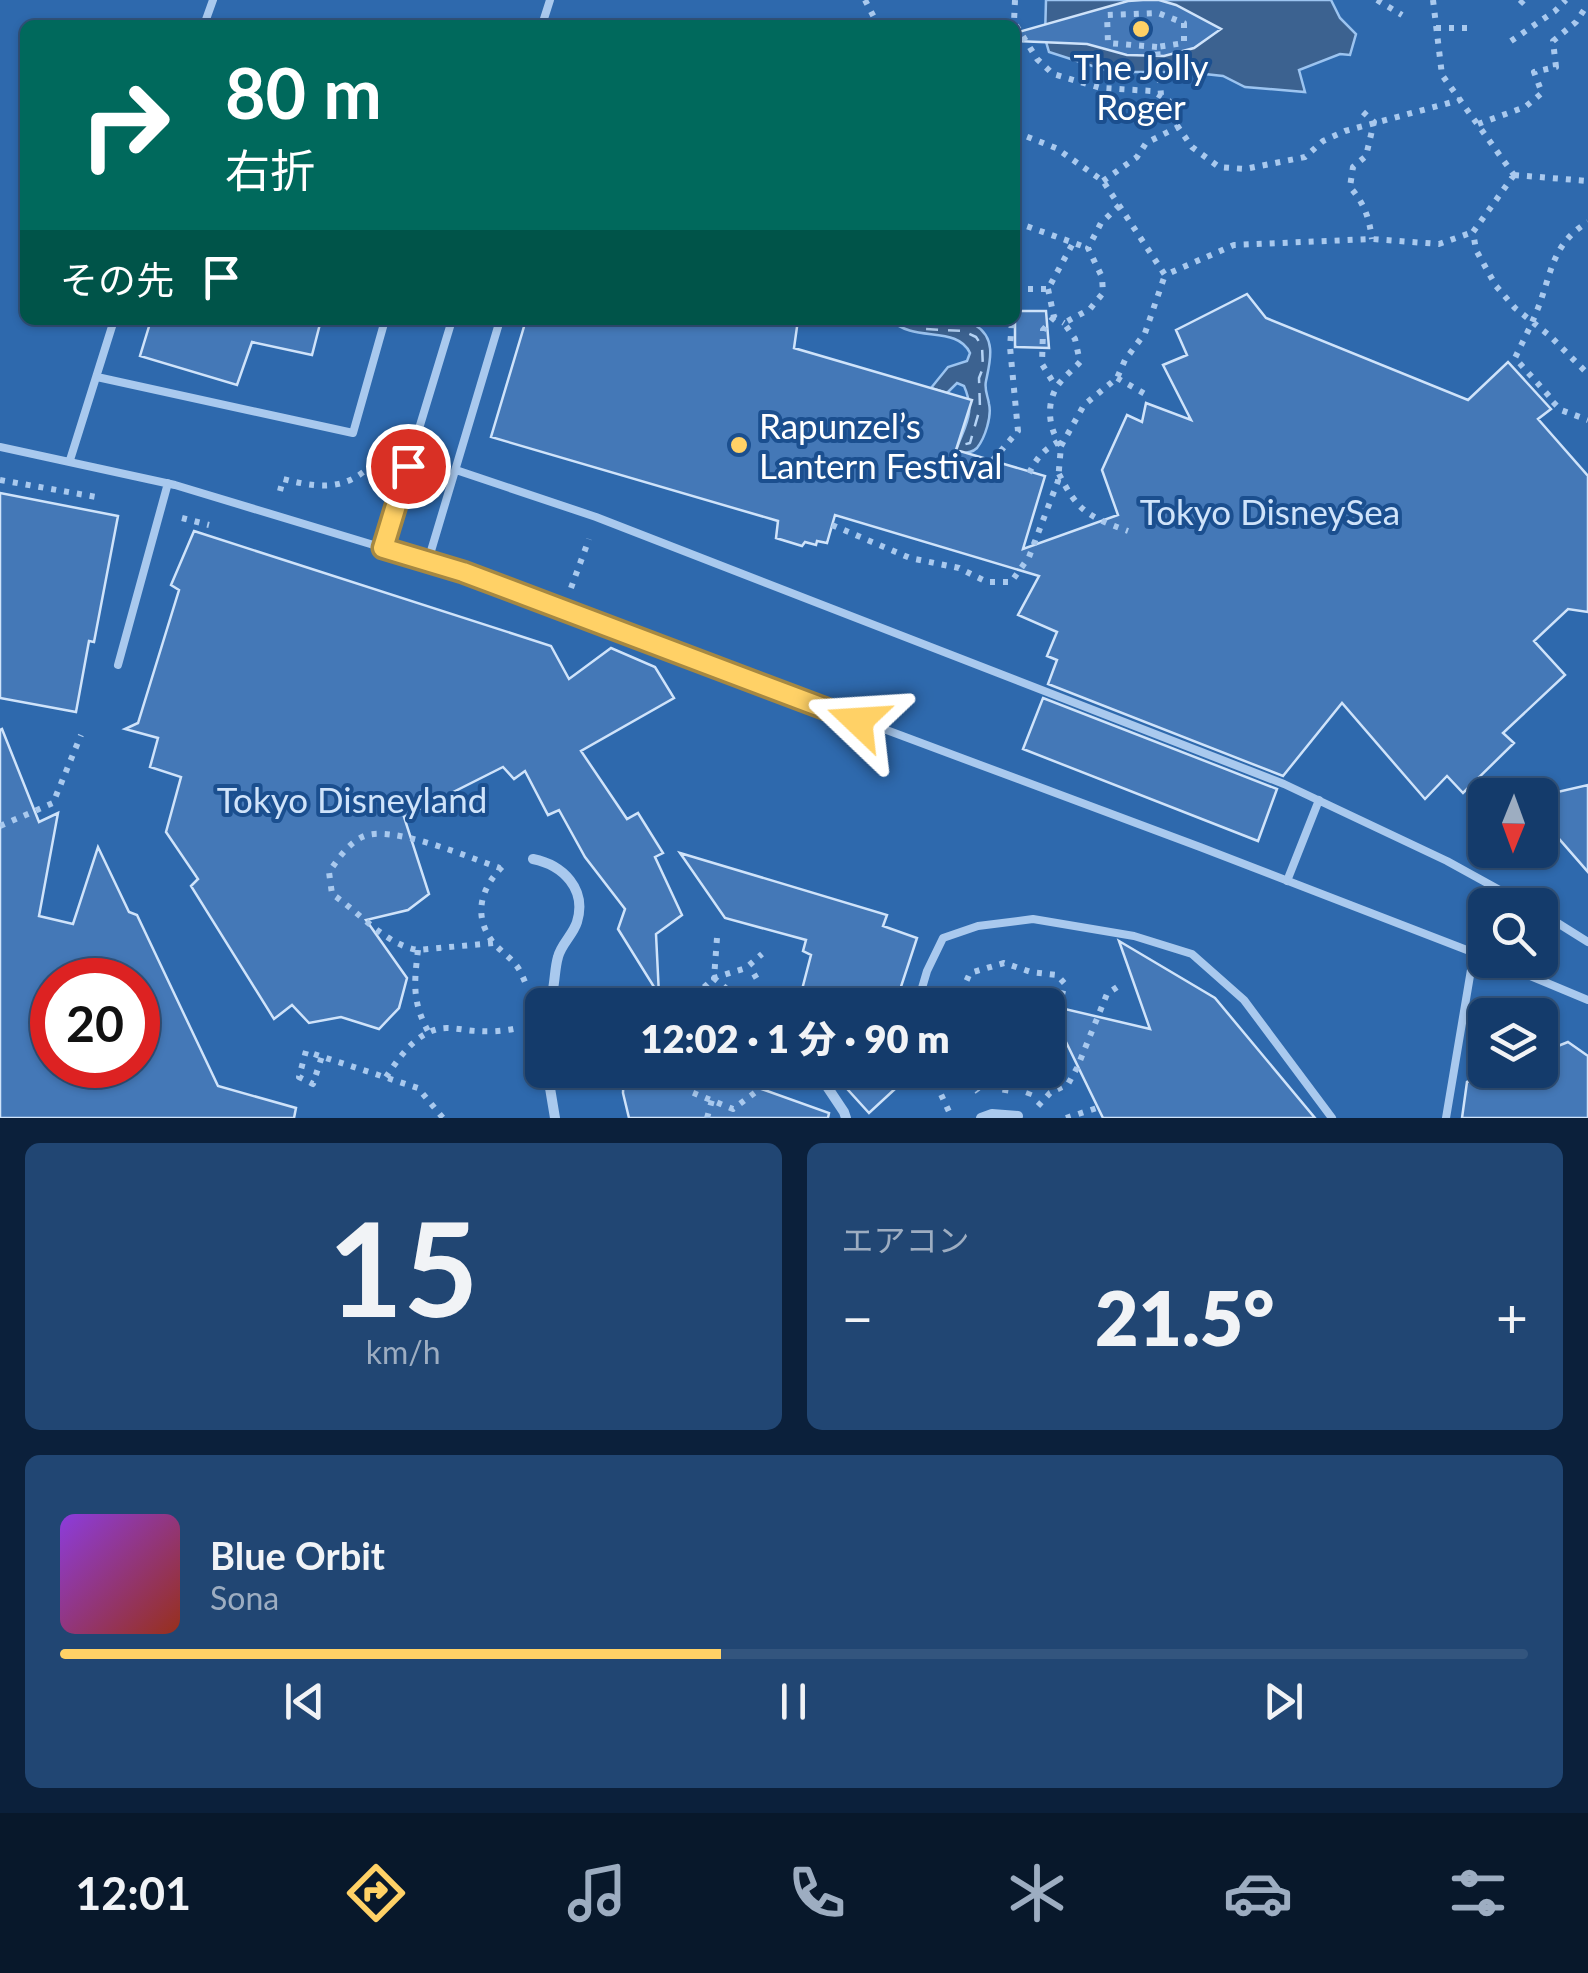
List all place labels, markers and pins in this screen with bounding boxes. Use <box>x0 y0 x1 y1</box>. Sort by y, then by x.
marker: The Jolly Roger <box>1130 18 1152 40</box>
place label: The Jolly Roger <box>1074 45 1208 127</box>
place label: Rapunzel’s Lantern Festival <box>759 404 1003 486</box>
pin <box>366 424 451 509</box>
marker: Rapunzel’s Lantern Festival <box>728 434 750 456</box>

